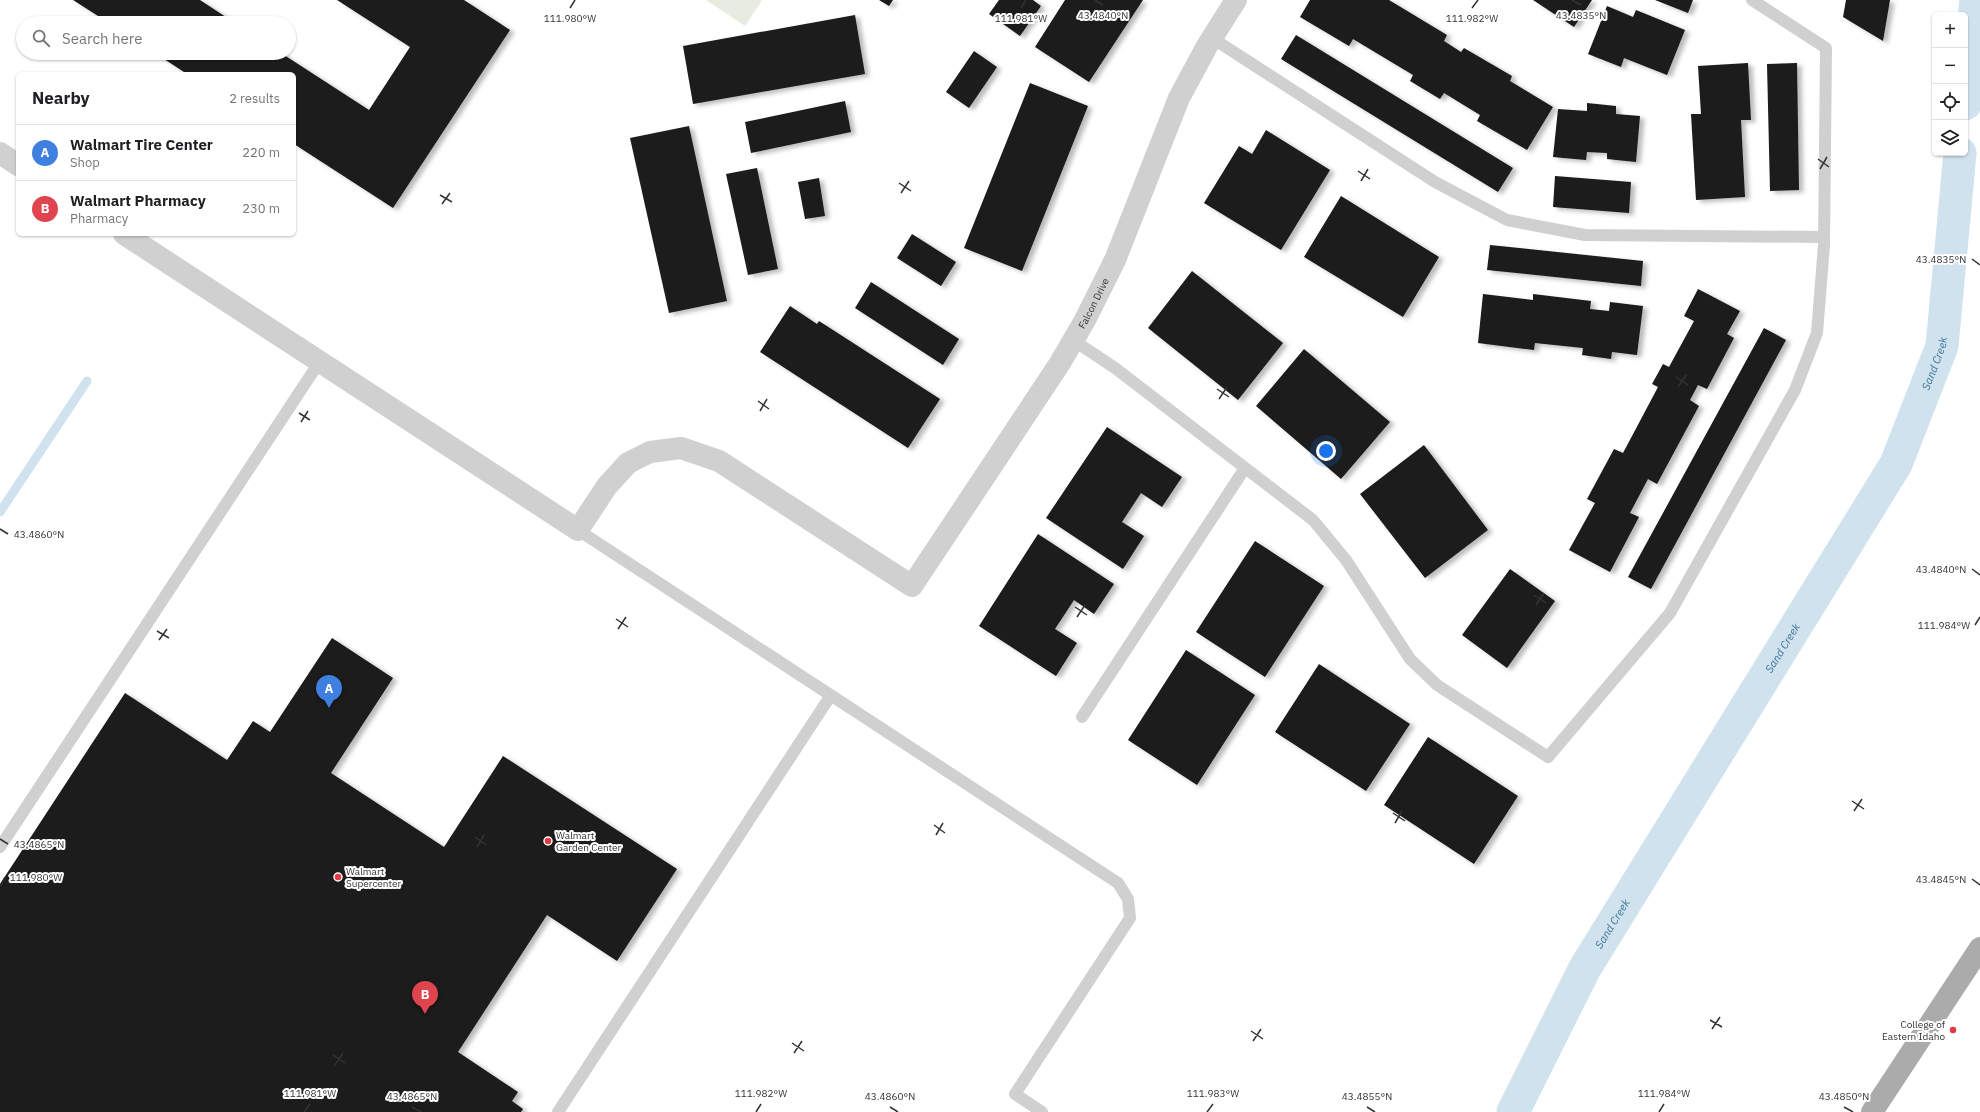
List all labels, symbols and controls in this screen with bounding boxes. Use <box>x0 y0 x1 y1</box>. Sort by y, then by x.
text: 43.4840°N <box>1078 9 1128 22</box>
text: 43.4835°N <box>1556 9 1606 22</box>
text: 111.980°W <box>544 12 596 25</box>
text: 111.981°W <box>995 12 1047 25</box>
text: 111.982°W <box>1446 12 1498 25</box>
map controls <box>1932 12 1968 156</box>
button: + <box>1932 12 1968 48</box>
search box <box>16 16 296 60</box>
icon: search <box>30 27 52 49</box>
text: Search here <box>62 29 142 48</box>
button: − <box>1932 48 1968 84</box>
button: locate <box>1932 84 1968 120</box>
text: Nearby <box>32 87 90 109</box>
text: 2 results <box>229 90 280 107</box>
button: layers <box>1932 120 1968 156</box>
text: Walmart Tire Center <box>70 135 213 154</box>
text: A <box>41 144 49 161</box>
text: 220 m <box>242 144 280 161</box>
text: Shop <box>70 154 100 171</box>
text: Walmart Pharmacy <box>70 191 206 210</box>
text: B <box>41 200 49 217</box>
text: 230 m <box>242 200 280 217</box>
text: Pharmacy <box>70 210 128 227</box>
text: 43.4835°N <box>1916 253 1966 266</box>
street label: Falcon Drive <box>1075 275 1112 331</box>
water label: Sand Creek <box>1919 336 1950 392</box>
your location <box>1316 441 1336 461</box>
text: 43.4860°N <box>14 528 64 541</box>
text: 43.4840°N <box>1916 563 1966 576</box>
text: 111.984°W <box>1918 619 1970 632</box>
water label: Sand Creek <box>1762 620 1803 675</box>
pin: A <box>316 675 342 708</box>
place label: Walmart Garden Center <box>556 829 622 854</box>
marker: Walmart Garden Center <box>543 836 553 846</box>
text: 43.4865°N <box>14 838 64 851</box>
place label: Walmart Supercenter <box>346 865 401 890</box>
text: 111.980°W <box>10 871 62 884</box>
marker: Walmart Supercenter <box>333 872 343 882</box>
text: 43.4845°N <box>1916 873 1966 886</box>
water label: Sand Creek <box>1592 896 1633 951</box>
pin: B <box>412 981 438 1014</box>
place label: College of Eastern Idaho <box>1882 1018 1946 1043</box>
marker: College of Eastern Idaho <box>1948 1025 1958 1035</box>
text: 111.981°W <box>284 1087 336 1100</box>
text: 111.982°W <box>735 1087 787 1100</box>
text: 111.983°W <box>1187 1087 1239 1100</box>
text: 111.984°W <box>1638 1087 1690 1100</box>
text: 43.4865°N <box>387 1090 437 1103</box>
text: 43.4860°N <box>865 1090 915 1103</box>
text: 43.4855°N <box>1342 1090 1392 1103</box>
text: 43.4850°N <box>1819 1090 1869 1103</box>

